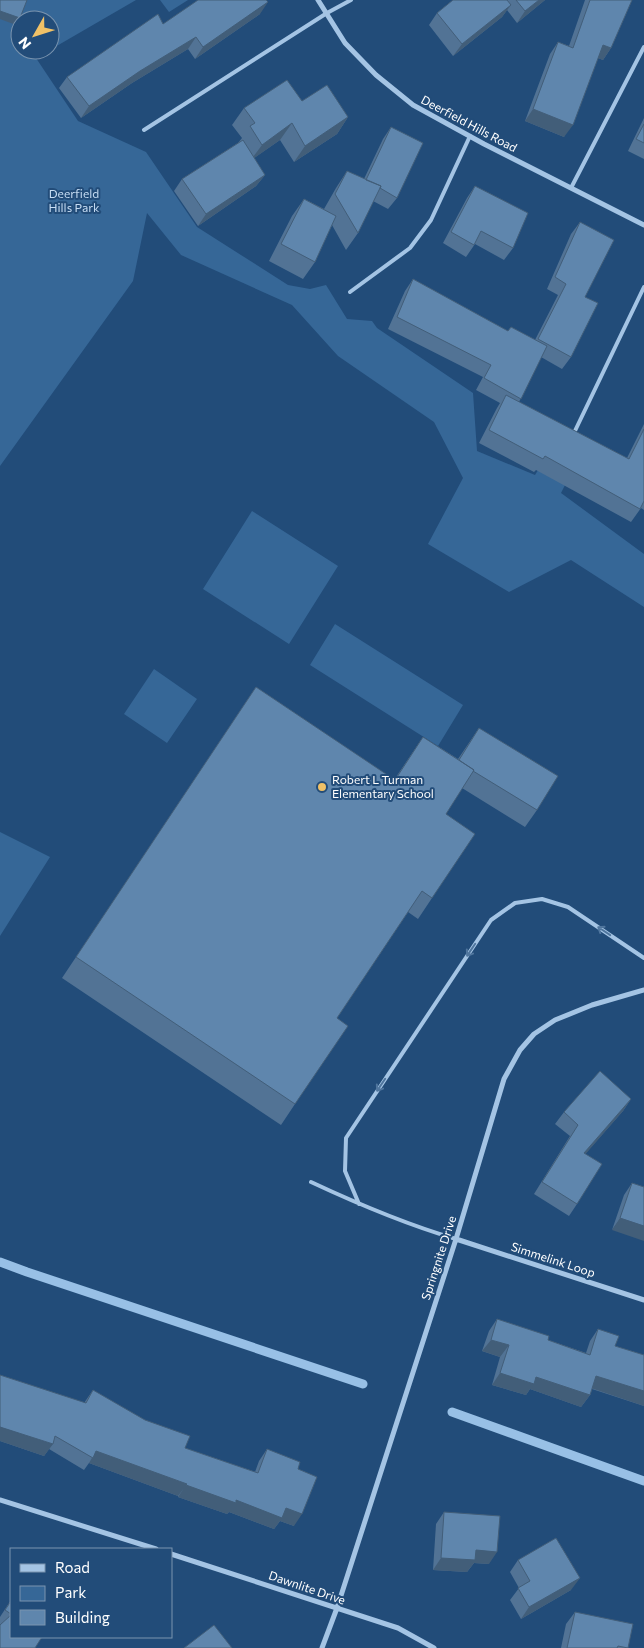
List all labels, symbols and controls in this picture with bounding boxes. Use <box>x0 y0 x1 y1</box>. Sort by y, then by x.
north arrow <box>10 10 60 60</box>
text: N <box>15 34 34 53</box>
street label: Deerfield Hills Road <box>419 92 520 154</box>
park label: Deerfield Hills Park <box>48 186 100 214</box>
place label: Robert L Turman Elementary School <box>332 772 434 800</box>
marker: Robert L Turman Elementary School <box>316 781 328 793</box>
one-way arrow <box>597 926 611 936</box>
one-way arrow <box>466 943 476 957</box>
one-way arrow <box>376 1078 386 1092</box>
street label: Springnite Drive <box>418 1214 458 1302</box>
street label: Simmelink Loop <box>510 1239 597 1279</box>
legend <box>10 1548 172 1638</box>
text: Road <box>55 1558 90 1576</box>
street label: Dawnlite Drive <box>267 1567 347 1607</box>
text: Park <box>55 1583 86 1601</box>
text: Building <box>55 1608 110 1626</box>

